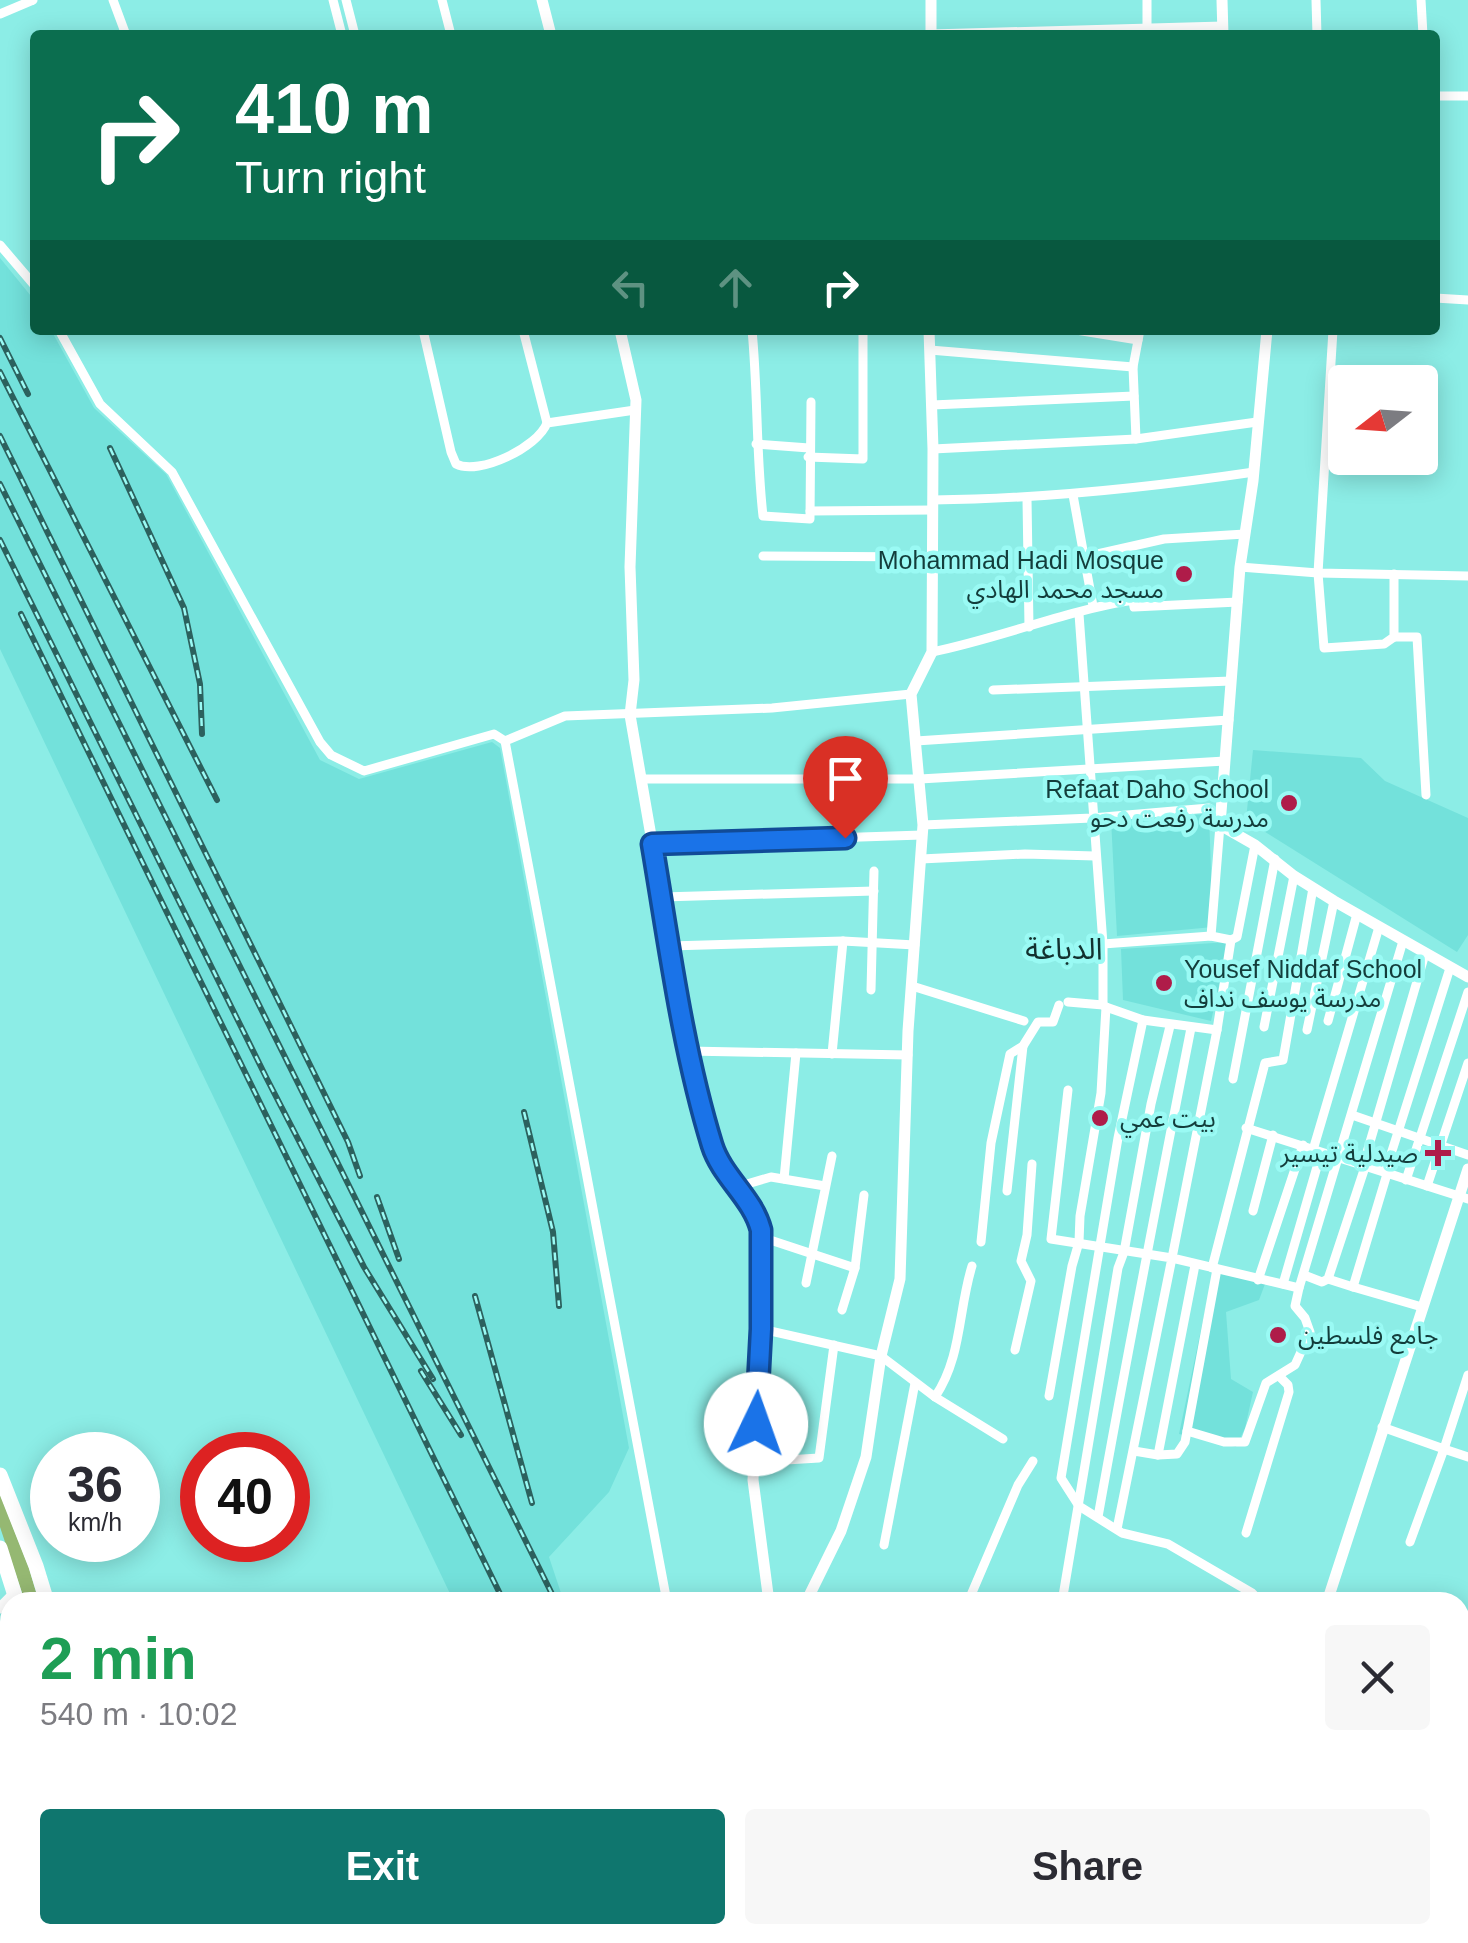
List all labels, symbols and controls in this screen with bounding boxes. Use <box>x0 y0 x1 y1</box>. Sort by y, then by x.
icon: right <box>70 70 200 200</box>
text: 410 m <box>235 70 433 148</box>
text: Turn right <box>235 152 426 203</box>
icon: left <box>603 260 658 315</box>
icon: ahead <box>708 260 763 315</box>
icon: right <box>813 260 868 315</box>
north arrow <box>1328 365 1438 475</box>
map controls <box>1328 365 1438 475</box>
place label: Mohammad Hadi Mosque مسجد محمد الهادي <box>878 546 1164 609</box>
marker: Mohammad Hadi Mosque مسجد محمد الهادي <box>1173 563 1195 585</box>
pin <box>803 736 888 839</box>
icon: arrive <box>818 751 873 806</box>
place label: Refaat Daho School مدرسة رفعت دحو <box>1045 775 1269 833</box>
marker: Refaat Daho School مدرسة رفعت دحو <box>1278 792 1300 814</box>
district label: الدباغة <box>1025 932 1103 965</box>
place label: Yousef Niddaf School مدرسة يوسف نداف <box>1184 955 1422 1013</box>
marker: Yousef Niddaf School مدرسة يوسف نداف <box>1153 972 1175 994</box>
place label: بيت عمي <box>1120 1104 1216 1138</box>
marker: بيت عمي <box>1089 1107 1111 1129</box>
place label: صيدلية تيسير <box>1280 1139 1418 1168</box>
marker: صيدلية تيسير <box>1427 1142 1449 1164</box>
place label: جامع فلسطين <box>1298 1321 1439 1354</box>
marker: جامع فلسطين <box>1267 1324 1289 1346</box>
position arrow <box>704 1372 808 1476</box>
speed limit sign: 40 <box>180 1432 310 1562</box>
text: 36 <box>67 1457 123 1513</box>
text: km/h <box>68 1508 122 1536</box>
text: 2 min <box>40 1625 197 1692</box>
button: close <box>1325 1625 1430 1730</box>
text: 540 m · 10:02 <box>40 1696 237 1732</box>
button: Exit <box>40 1809 725 1924</box>
button: Share <box>745 1809 1430 1924</box>

